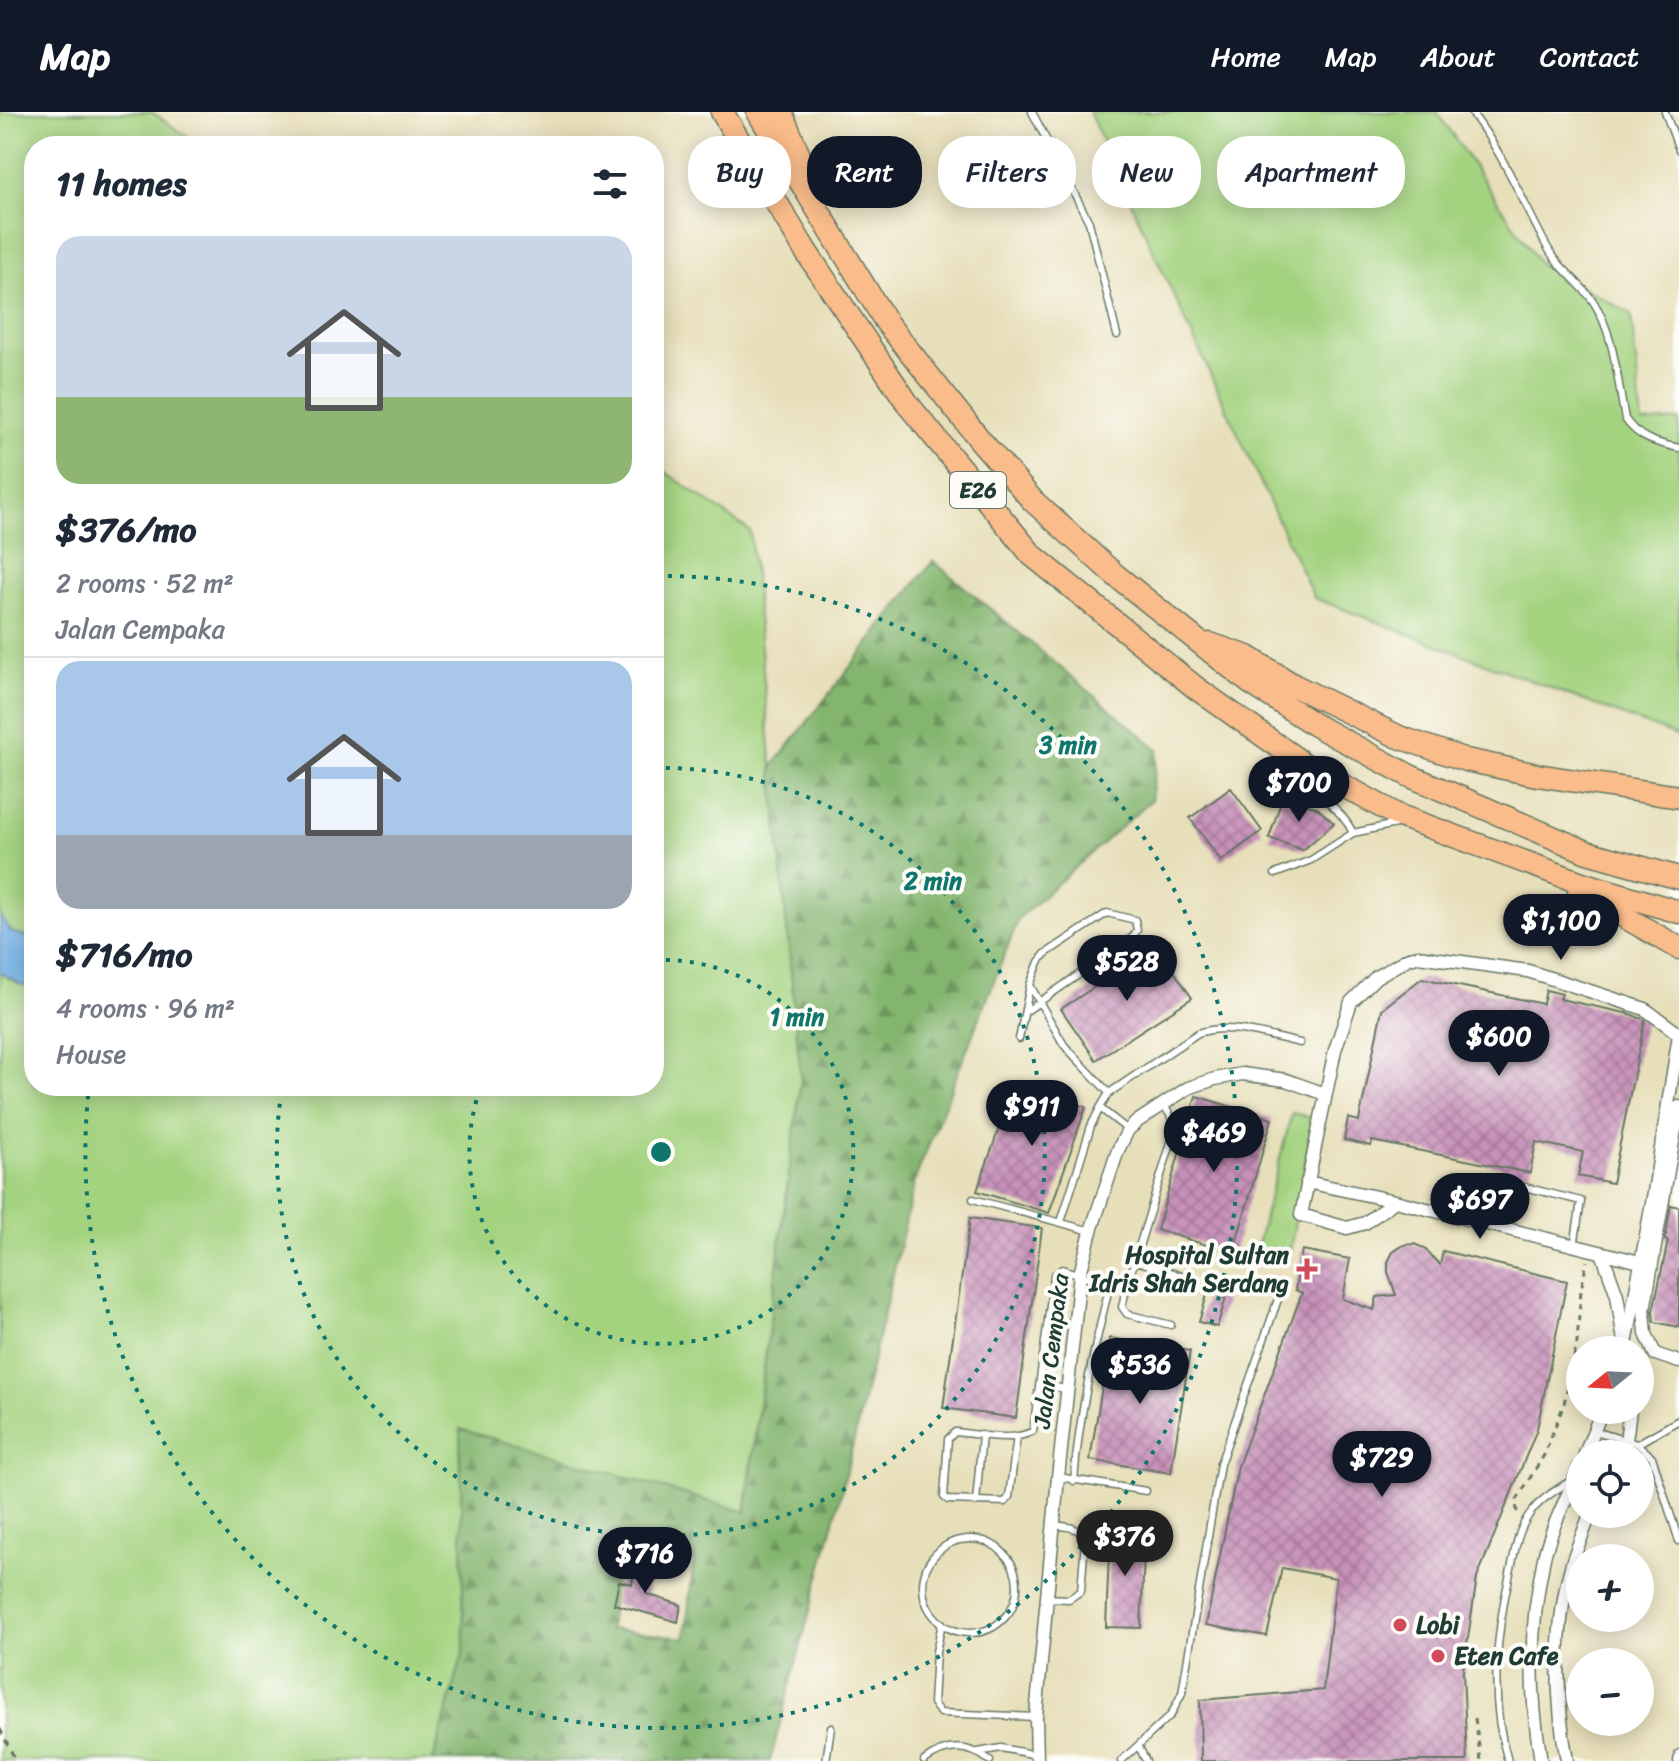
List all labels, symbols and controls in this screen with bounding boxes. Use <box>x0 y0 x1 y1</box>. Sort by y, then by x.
text: Map <box>40 23 110 90</box>
text: Home <box>1211 32 1281 81</box>
text: Map <box>1325 32 1376 81</box>
text: About <box>1420 32 1496 81</box>
text: Contact <box>1540 32 1639 81</box>
chip: Buy <box>688 136 791 208</box>
chip: Rent <box>807 136 922 208</box>
chip: Filters <box>938 136 1076 208</box>
chip: New <box>1092 136 1201 208</box>
chip: Apartment <box>1217 136 1405 208</box>
text: 11 homes <box>56 154 187 214</box>
icon: filters <box>588 162 632 206</box>
icon: home <box>272 288 416 432</box>
road number: E26 <box>950 472 1006 508</box>
text: $376/mo <box>56 500 197 560</box>
text: 2 rooms · 52 m² <box>56 560 234 606</box>
text: Jalan Cempaka <box>56 606 225 652</box>
icon: home <box>272 713 416 857</box>
text: 3 min <box>1038 724 1097 766</box>
pin: $700 <box>1252 756 1346 824</box>
text: $700 <box>1266 759 1332 805</box>
text: 2 min <box>903 860 962 902</box>
pin: $1,100 <box>1496 894 1626 962</box>
text: $1,100 <box>1521 897 1601 943</box>
text: $716/mo <box>56 925 192 985</box>
pin: $528 <box>1080 935 1174 1003</box>
text: $528 <box>1095 938 1159 984</box>
text: 4 rooms · 96 m² <box>56 985 235 1031</box>
text: 1 min <box>770 996 824 1038</box>
pin: $600 <box>1452 1010 1546 1078</box>
text: $600 <box>1466 1013 1532 1059</box>
text: House <box>56 1031 126 1077</box>
pin: $911 <box>985 1080 1079 1148</box>
text: $911 <box>1004 1083 1060 1129</box>
pin: $469 <box>1167 1106 1261 1174</box>
text: $469 <box>1182 1109 1246 1155</box>
centre of rings <box>647 1138 675 1166</box>
pin: $697 <box>1433 1173 1527 1241</box>
text: $697 <box>1448 1176 1512 1222</box>
place label: Hospital Sultan Idris Shah Serdang <box>1088 1234 1289 1304</box>
marker: Hospital Sultan Idris Shah Serdang <box>1296 1258 1318 1280</box>
street label: Jalan Cempaka <box>1021 1270 1081 1432</box>
north arrow <box>1566 1336 1654 1424</box>
map controls <box>1566 1336 1654 1736</box>
pin: $536 <box>1093 1338 1187 1406</box>
text: $536 <box>1109 1341 1171 1387</box>
pin: $729 <box>1335 1431 1429 1499</box>
text: $729 <box>1350 1434 1414 1480</box>
button: locate <box>1566 1440 1654 1528</box>
pin: $376 <box>1078 1510 1172 1578</box>
text: $376 <box>1094 1513 1156 1559</box>
pin: $716 <box>598 1527 692 1595</box>
text: $716 <box>616 1530 674 1576</box>
button: + <box>1566 1544 1654 1632</box>
place label: Lobi <box>1416 1604 1460 1646</box>
marker: Lobi <box>1391 1616 1409 1634</box>
place label: Eten Cafe <box>1454 1635 1559 1677</box>
marker: Eten Cafe <box>1429 1647 1447 1665</box>
button: − <box>1566 1648 1654 1736</box>

